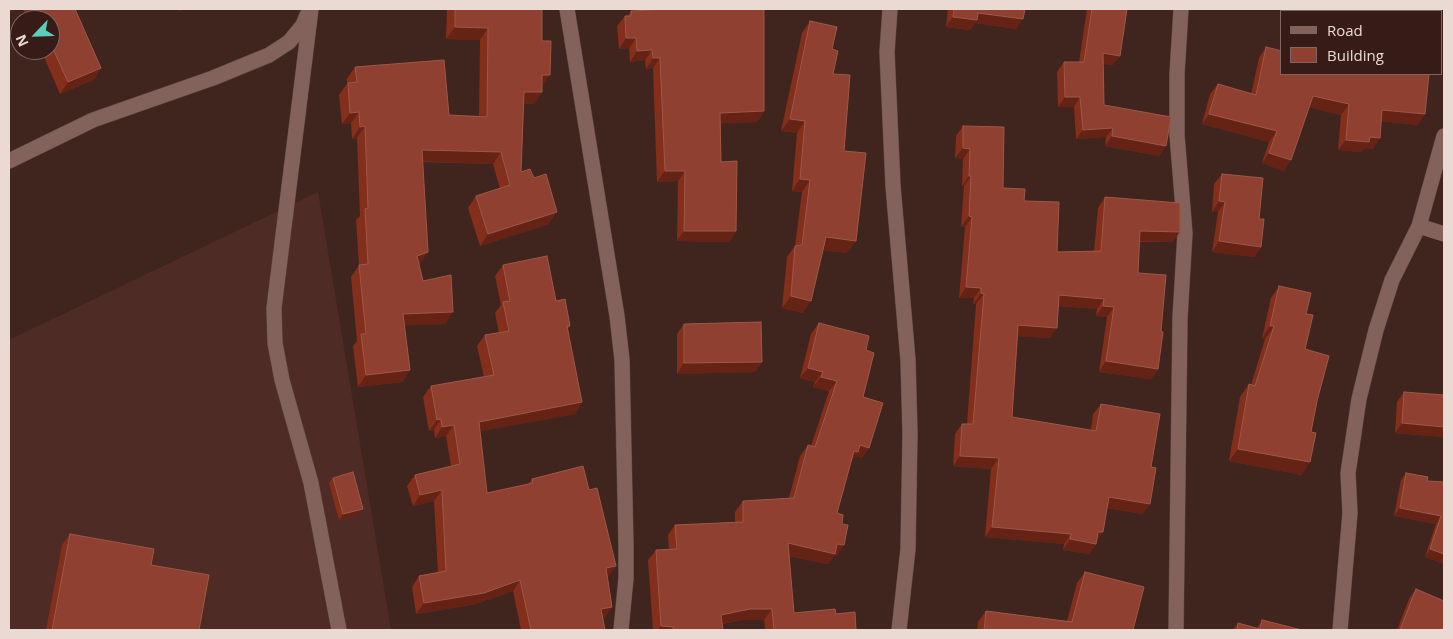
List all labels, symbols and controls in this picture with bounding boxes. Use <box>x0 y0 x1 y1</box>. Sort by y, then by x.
north arrow <box>10 10 60 60</box>
legend <box>1280 10 1443 75</box>
text: Road <box>1327 20 1363 40</box>
text: N <box>11 32 33 50</box>
text: Building <box>1327 45 1384 65</box>

